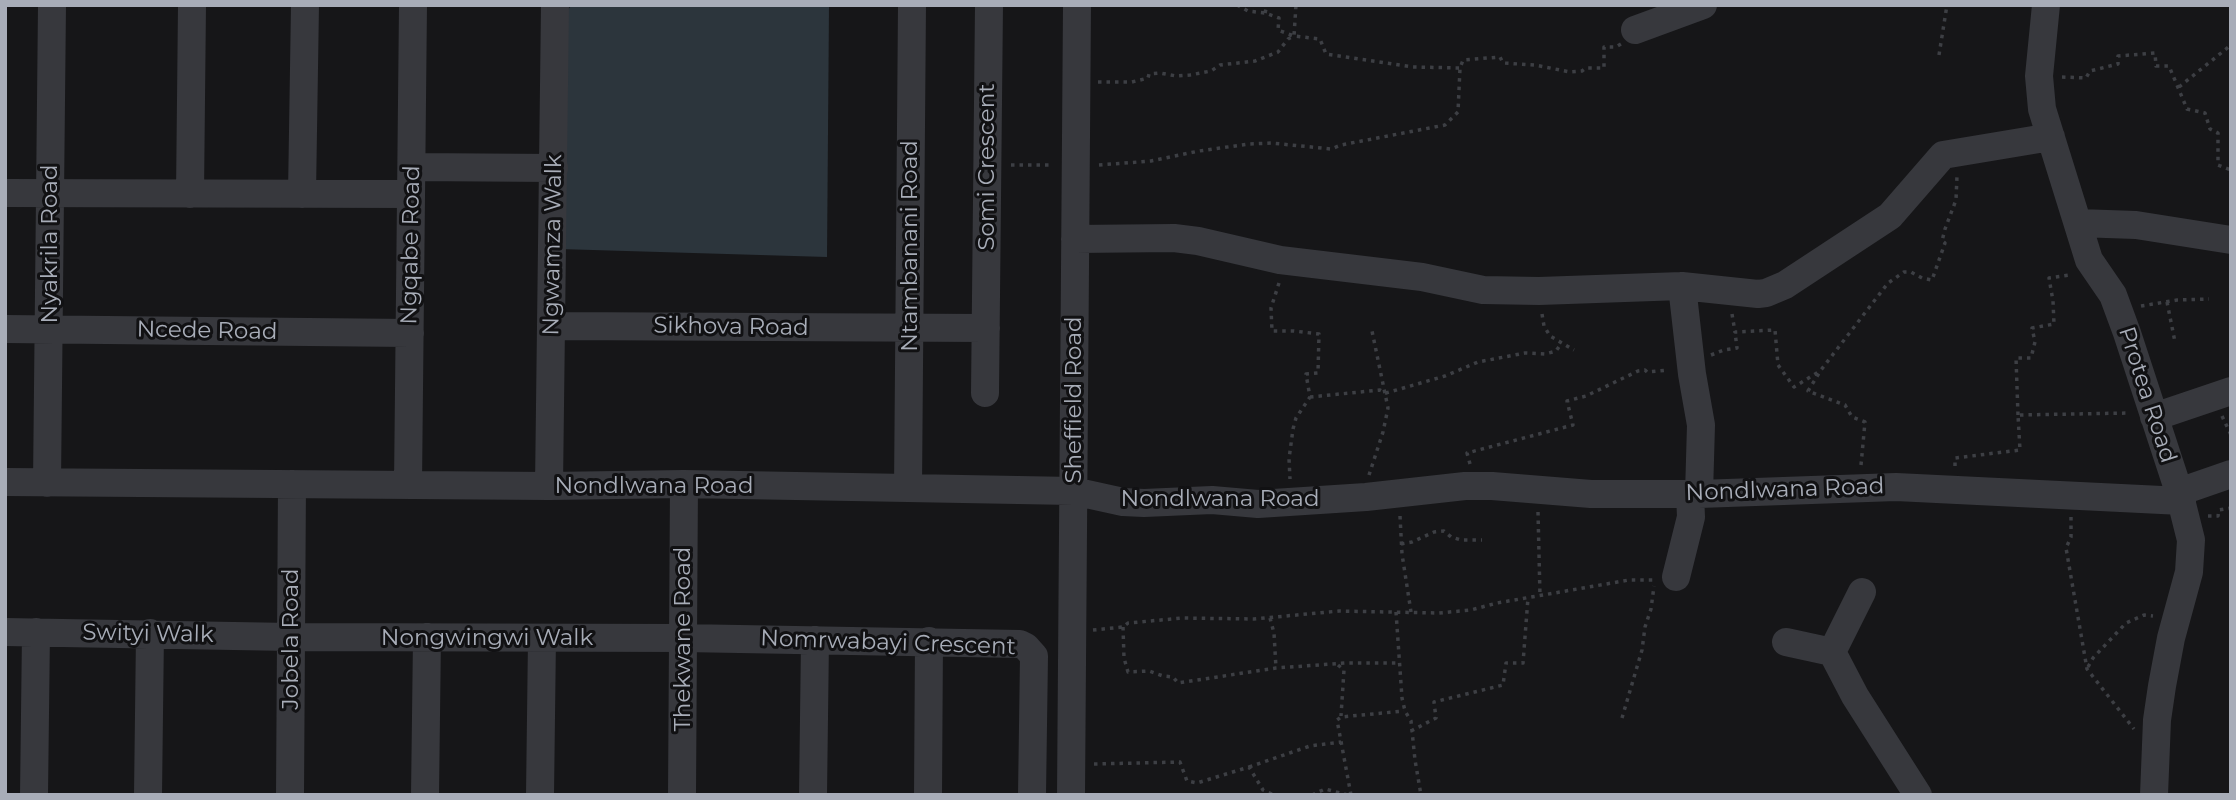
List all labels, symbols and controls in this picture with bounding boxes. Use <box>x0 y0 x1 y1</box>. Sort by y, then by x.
street label: Somi Crescent <box>973 83 1001 251</box>
street label: Ntambanani Road <box>896 140 924 352</box>
street label: Ngwamza Walk <box>538 154 568 336</box>
street label: Nyakrila Road <box>36 164 64 324</box>
street label: Ngqabe Road <box>396 165 426 325</box>
street label: Sikhova Road <box>653 312 809 342</box>
street label: Ncede Road <box>136 316 278 346</box>
street label: Sheffield Road <box>1060 316 1088 484</box>
street label: Protea Road <box>2112 323 2182 467</box>
street label: Nondlwana Road <box>554 472 754 500</box>
street label: Nondlwana Road <box>1685 473 1885 507</box>
street label: Nondlwana Road <box>1120 485 1320 513</box>
street label: Thekwane Road <box>669 547 697 731</box>
street label: Jobela Road <box>277 568 305 710</box>
street label: Swityi Walk <box>82 619 214 649</box>
street label: Nongwingwi Walk <box>381 624 593 652</box>
street label: Nomrwabayi Crescent <box>760 625 1016 661</box>

